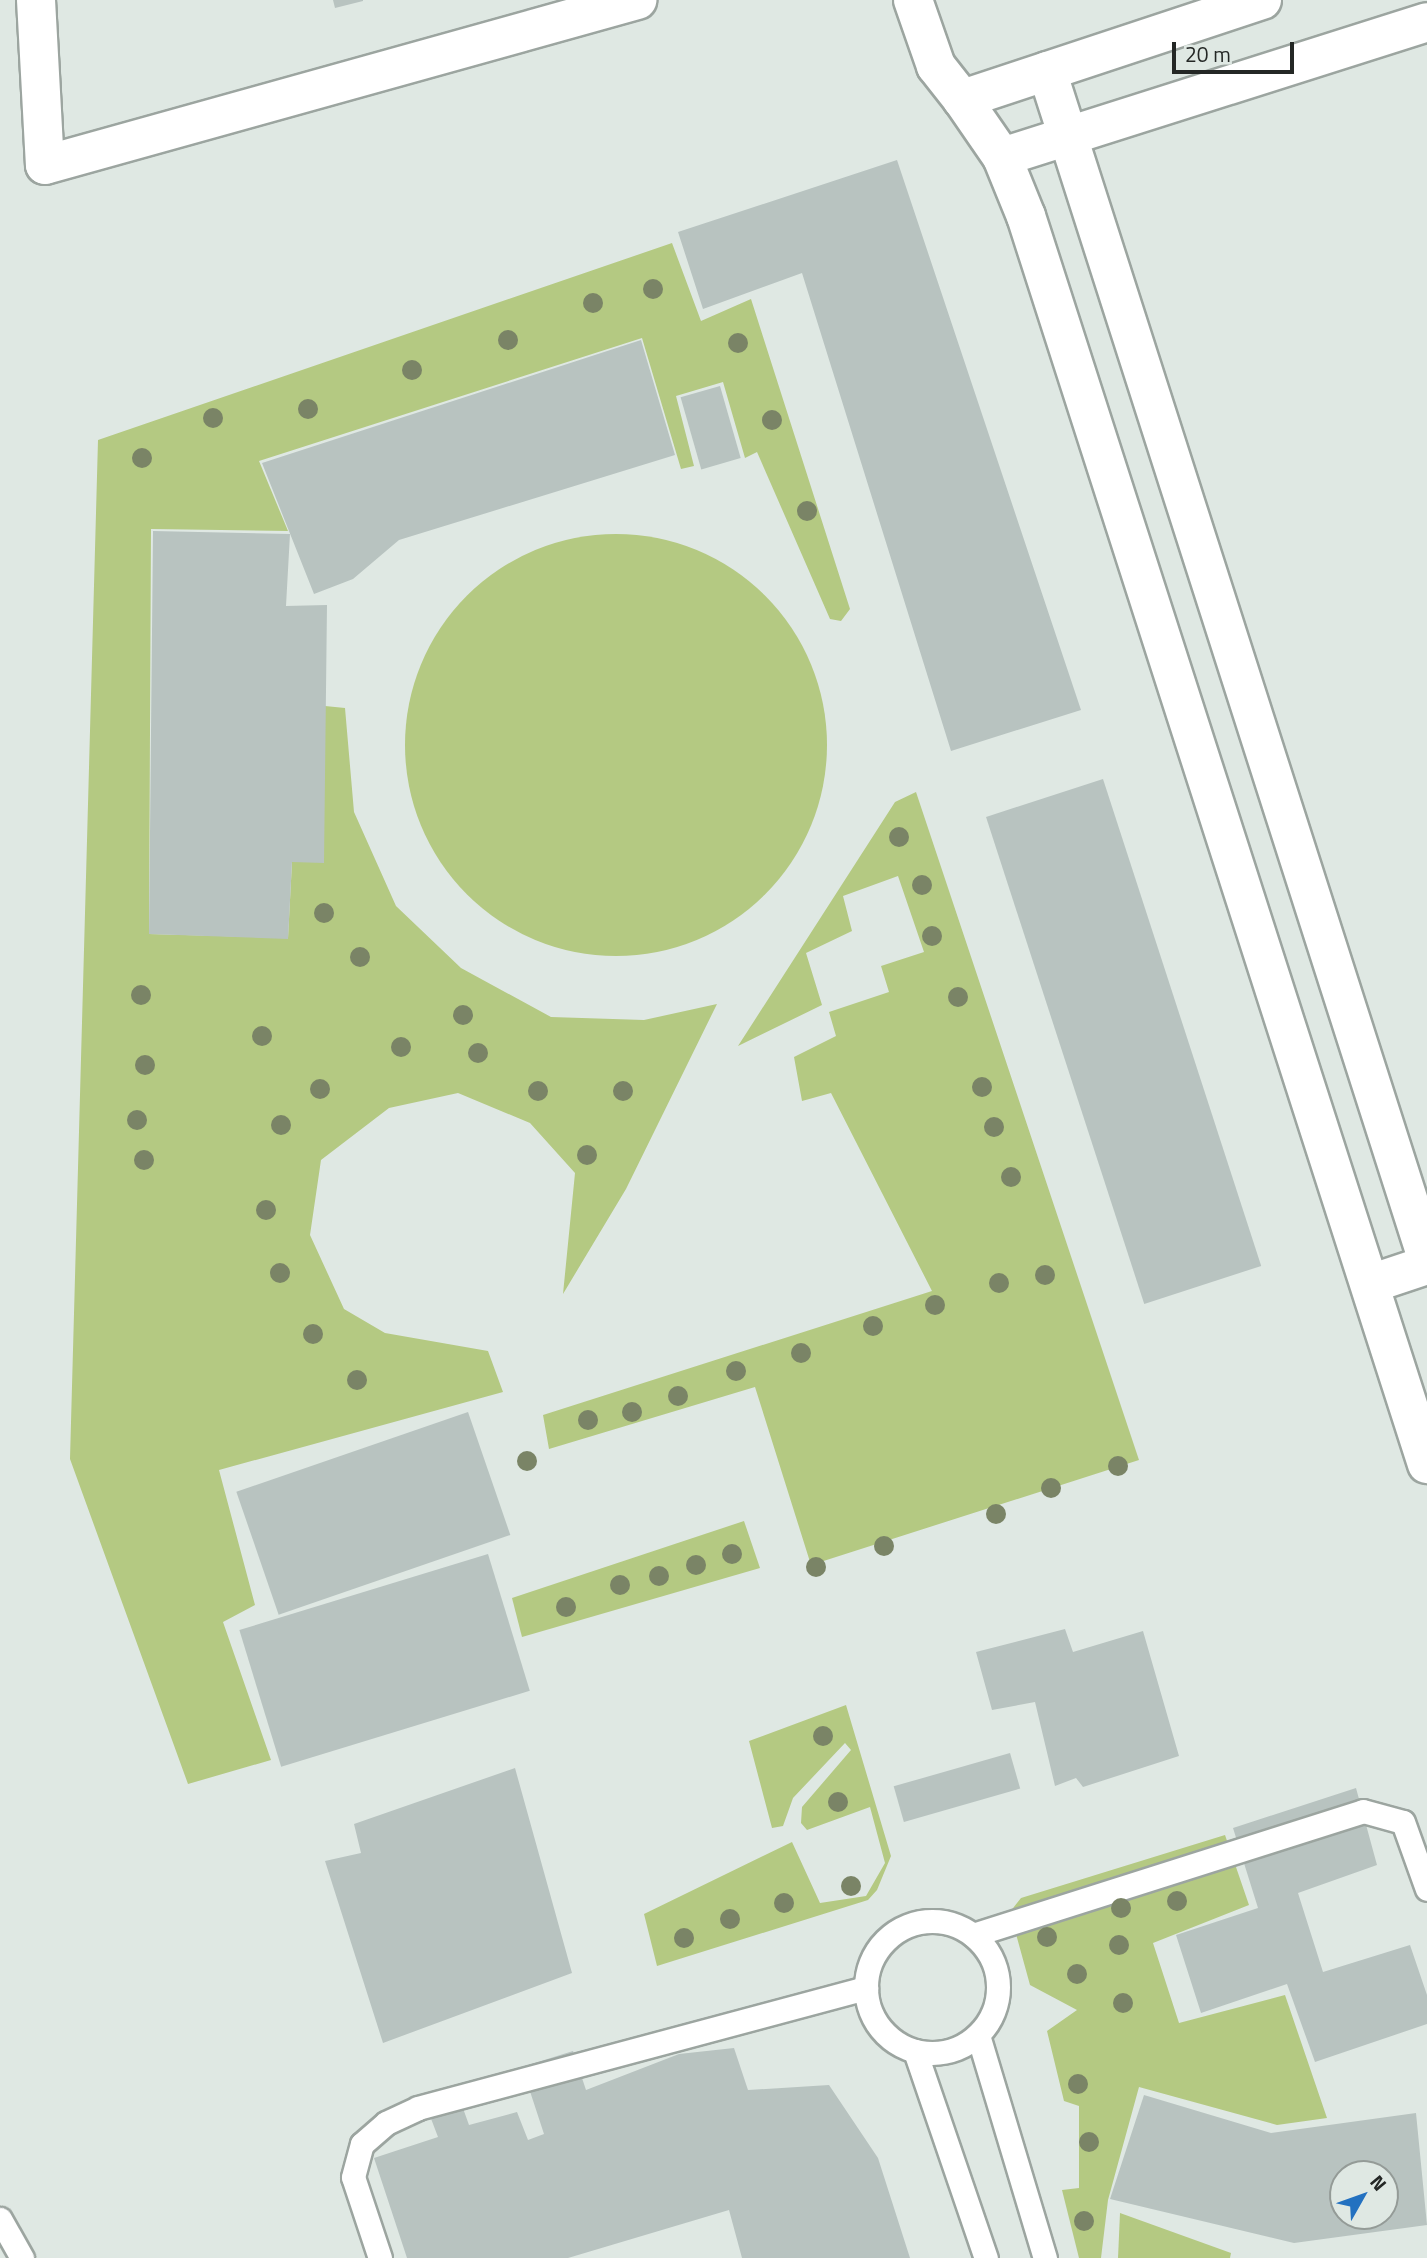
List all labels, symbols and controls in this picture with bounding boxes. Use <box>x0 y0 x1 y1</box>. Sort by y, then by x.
scale bar <box>1175 28 1298 72</box>
text: 20 m <box>1185 38 1231 70</box>
north arrow <box>1329 2160 1399 2230</box>
text: N <box>1364 2168 1394 2197</box>

